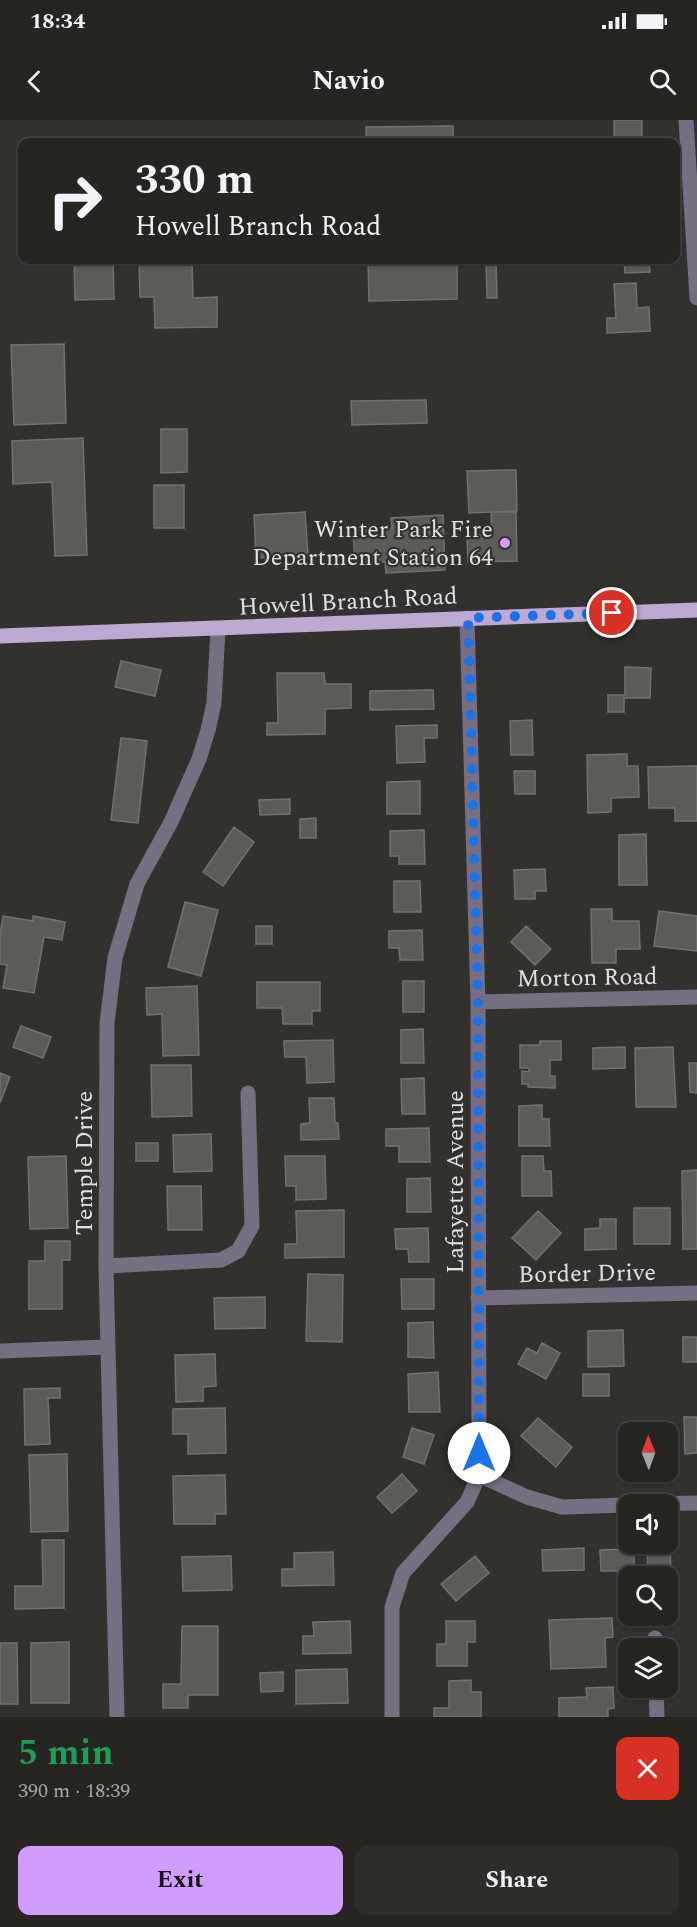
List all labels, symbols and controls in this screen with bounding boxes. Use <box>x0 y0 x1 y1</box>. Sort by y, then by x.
text: 18:34 <box>30 5 85 38</box>
text: Navio <box>312 60 385 102</box>
icon: back <box>18 65 51 98</box>
icon: search <box>646 65 679 98</box>
text: 330 m <box>135 149 254 212</box>
icon: right <box>36 162 114 240</box>
text: Howell Branch Road <box>135 206 381 248</box>
place label: Winter Park Fire Department Station 64 <box>252 512 493 576</box>
marker: Winter Park Fire Department Station 64 <box>498 536 512 550</box>
street label: Howell Branch Road <box>238 578 458 626</box>
pin <box>586 587 637 638</box>
icon: arrive <box>595 596 628 629</box>
street label: Morton Road <box>516 959 658 997</box>
street label: Lafayette Avenue <box>438 1090 474 1274</box>
street label: Temple Drive <box>67 1091 103 1235</box>
street label: Border Drive <box>518 1255 656 1293</box>
position arrow <box>447 1421 511 1485</box>
north arrow <box>618 1422 678 1482</box>
map controls <box>618 1422 678 1698</box>
button: sound <box>618 1494 678 1554</box>
button: search <box>618 1566 678 1626</box>
button: layers <box>618 1638 678 1698</box>
text: 5 min <box>18 1726 114 1781</box>
button: close <box>616 1737 679 1800</box>
text: 390 m · 18:39 <box>18 1776 130 1806</box>
button: Exit <box>18 1846 343 1915</box>
button: Share <box>355 1846 679 1915</box>

